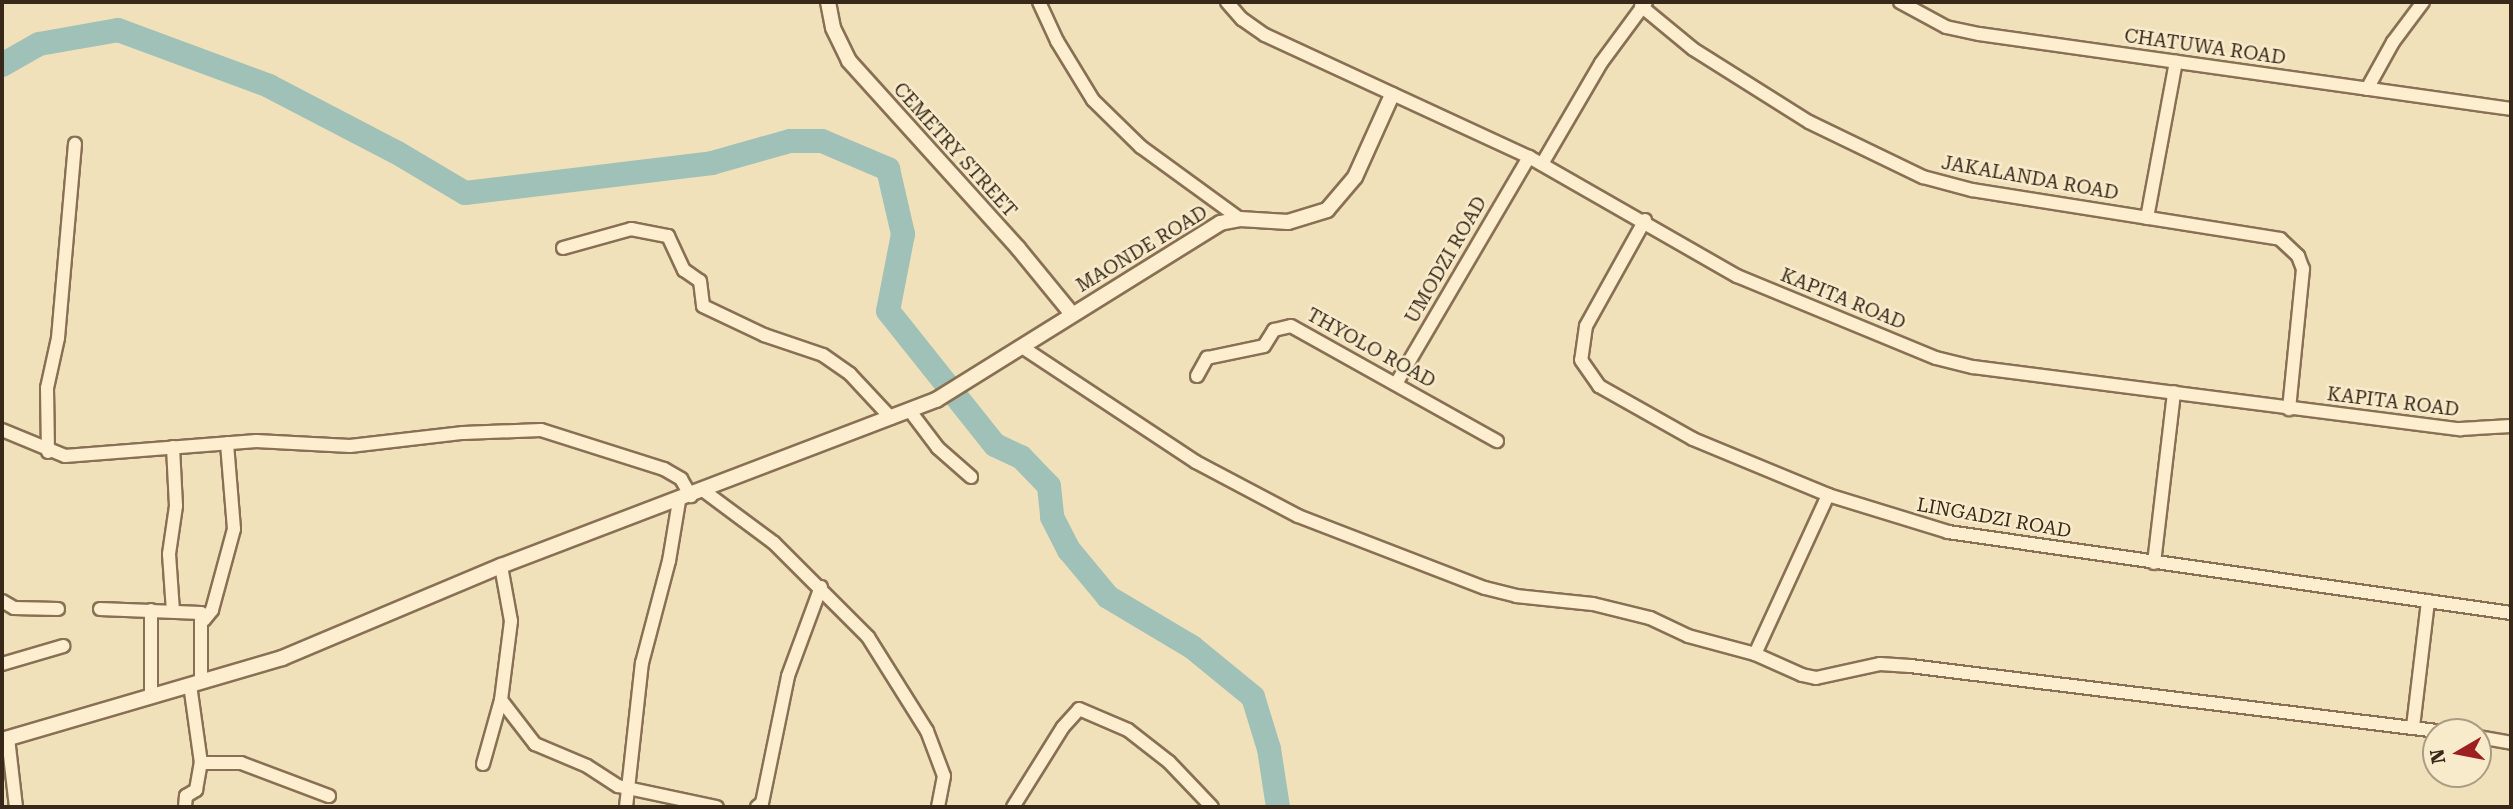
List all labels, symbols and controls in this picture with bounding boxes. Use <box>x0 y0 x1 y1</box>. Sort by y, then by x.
street label: CHATUWA ROAD <box>2123 24 2287 70</box>
street label: CEMETRY STREET <box>889 78 1021 222</box>
street label: JAKALANDA ROAD <box>1940 151 2120 205</box>
street label: UMODZI ROAD <box>1400 193 1492 327</box>
street label: MAONDE ROAD <box>1072 201 1212 297</box>
street label: KAPITA ROAD <box>1777 264 1909 334</box>
street label: THYOLO ROAD <box>1303 303 1439 393</box>
street label: KAPITA ROAD <box>2326 383 2460 421</box>
street label: LINGADZI ROAD <box>1915 493 2073 543</box>
north arrow <box>2422 718 2492 788</box>
text: N <box>2425 747 2450 766</box>

